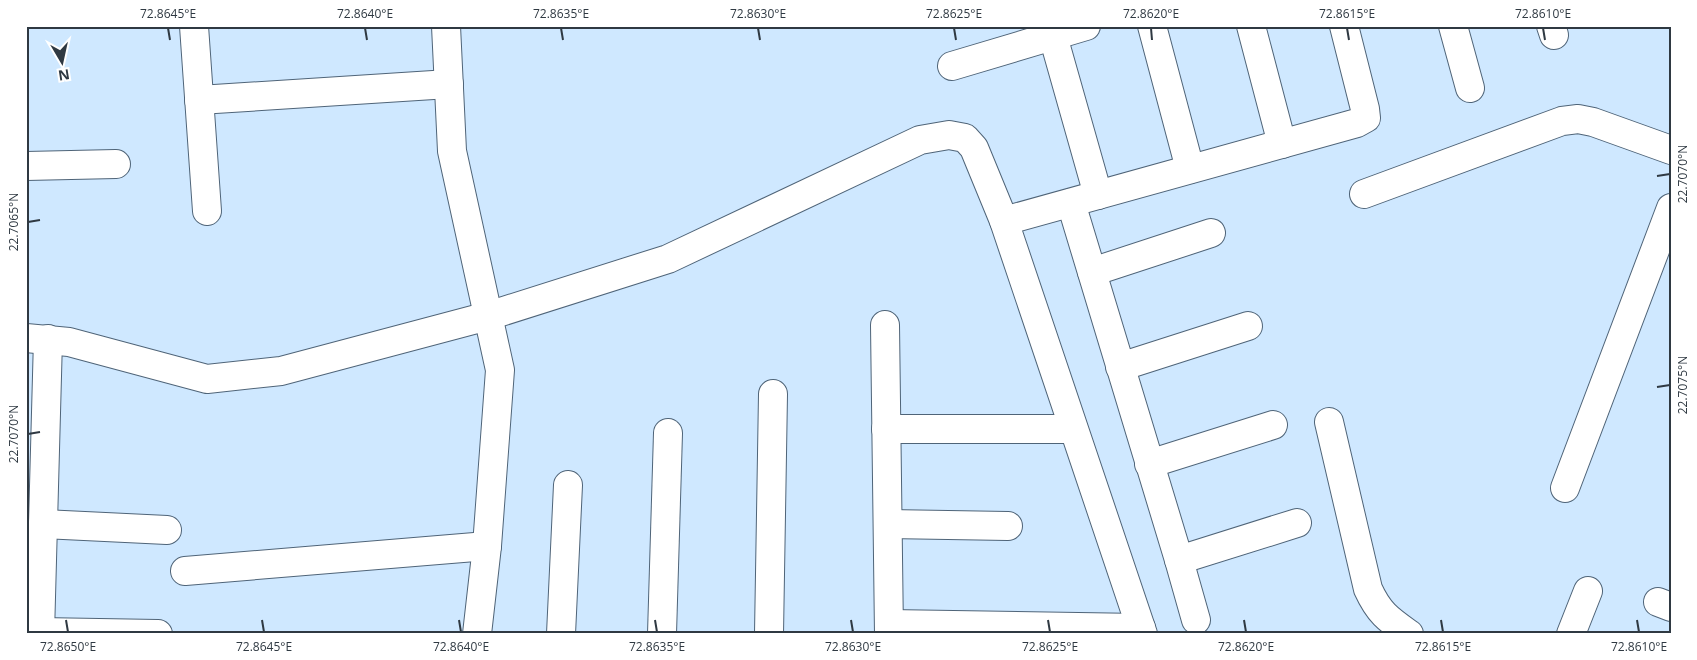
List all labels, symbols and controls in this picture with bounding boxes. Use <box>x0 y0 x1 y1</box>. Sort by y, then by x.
text: 72.8645°E <box>140 5 196 22</box>
text: 72.8640°E <box>337 5 393 22</box>
text: 72.8635°E <box>533 5 589 22</box>
text: 72.8630°E <box>730 5 786 22</box>
text: 72.8625°E <box>926 5 982 22</box>
text: 72.8620°E <box>1123 5 1179 22</box>
text: 72.8615°E <box>1319 5 1375 22</box>
text: 72.8610°E <box>1515 5 1571 22</box>
north arrow <box>38 38 88 88</box>
text: N <box>57 65 71 86</box>
text: 22.7070°N <box>1674 145 1691 203</box>
text: 22.7065°N <box>5 193 22 251</box>
text: 22.7075°N <box>1674 356 1691 414</box>
text: 22.7070°N <box>5 405 22 463</box>
text: 72.8650°E <box>40 638 96 655</box>
text: 72.8645°E <box>236 638 292 655</box>
text: 72.8640°E <box>433 638 489 655</box>
text: 72.8635°E <box>629 638 685 655</box>
text: 72.8630°E <box>825 638 881 655</box>
text: 72.8625°E <box>1022 638 1078 655</box>
text: 72.8620°E <box>1218 638 1274 655</box>
text: 72.8615°E <box>1415 638 1471 655</box>
text: 72.8610°E <box>1611 638 1667 655</box>

